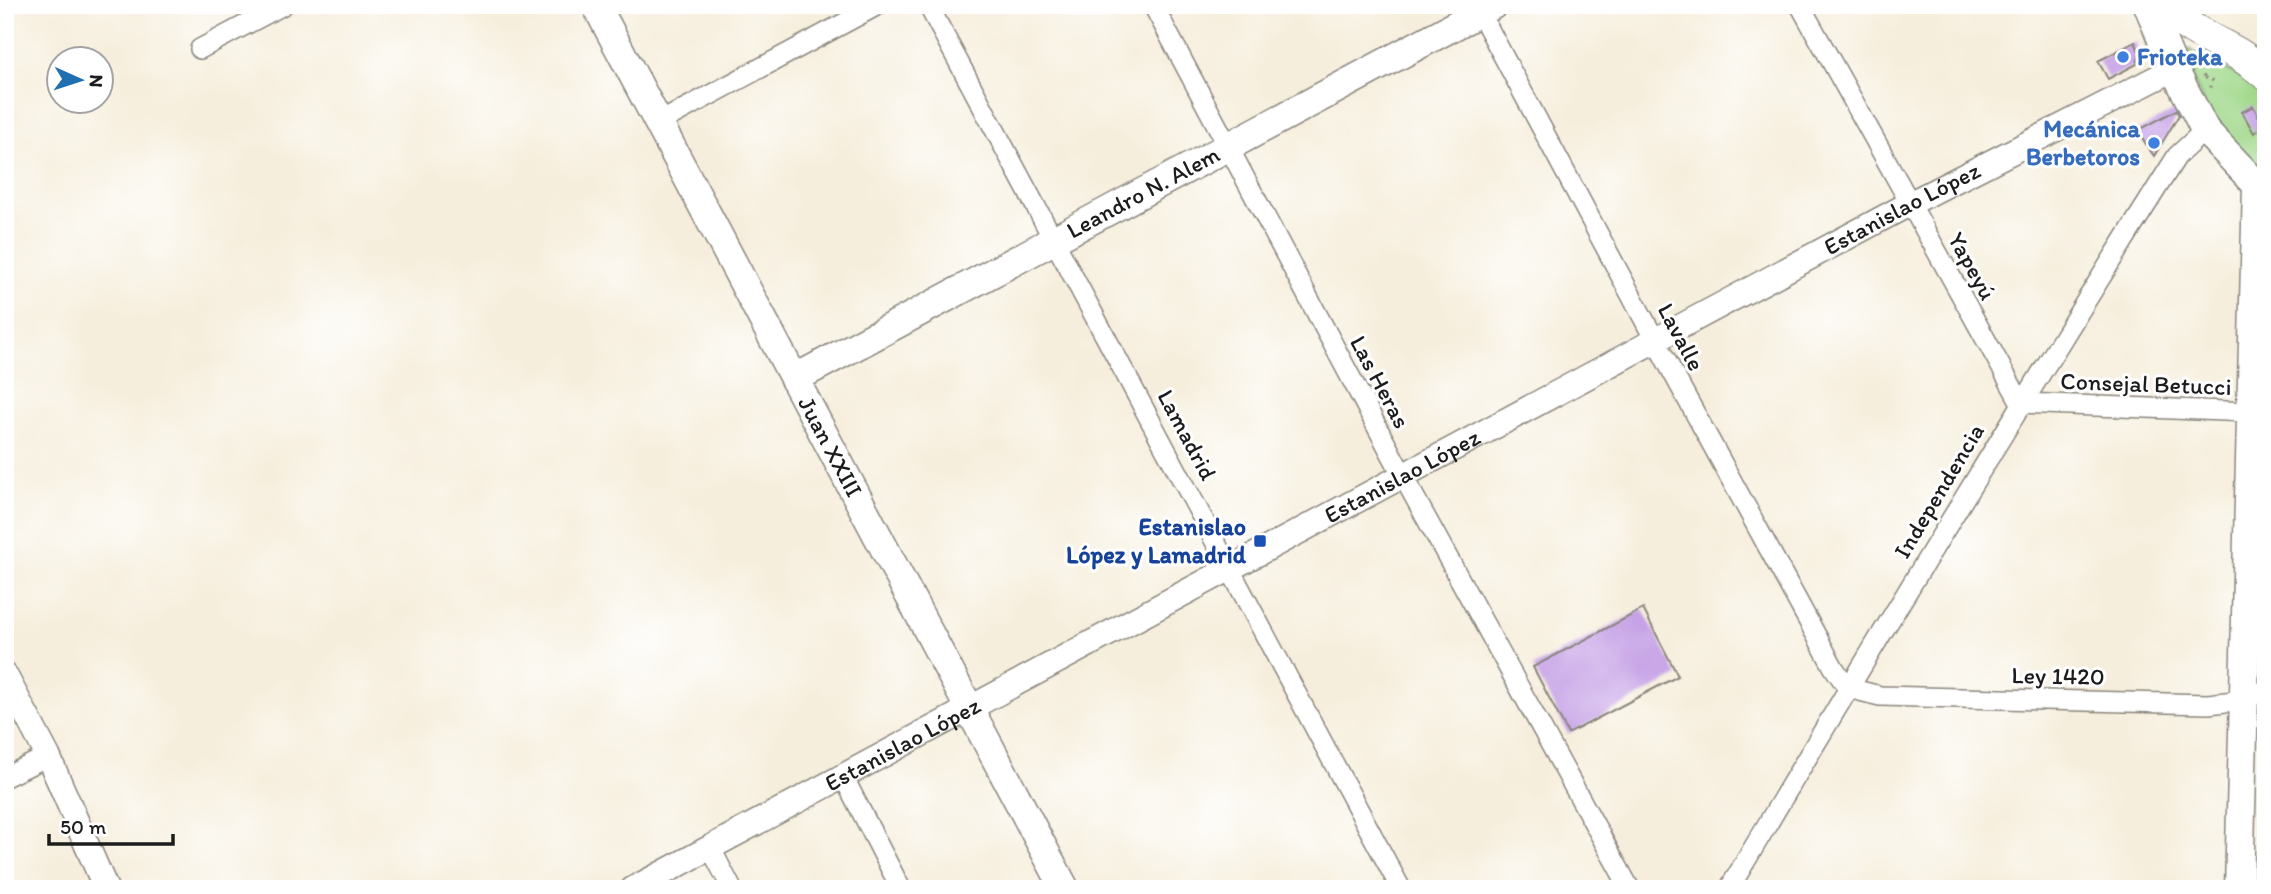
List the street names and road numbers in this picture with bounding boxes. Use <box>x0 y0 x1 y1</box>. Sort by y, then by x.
street label: Leandro N. Alem <box>1061 139 1224 244</box>
street label: Estanislao López <box>1819 155 1985 261</box>
street label: Yapeyú <box>1942 227 2003 305</box>
street label: Lavalle <box>1652 298 1711 376</box>
street label: Las Heras <box>1344 330 1417 433</box>
street label: Consejal Betucci <box>2060 366 2232 401</box>
street label: Lamadrid <box>1152 385 1223 485</box>
street label: Juan XXIII <box>792 391 869 502</box>
street label: Independencia <box>1887 418 1990 563</box>
street label: Estanislao López <box>1319 422 1485 529</box>
street label: Ley 1420 <box>2011 660 2105 691</box>
street label: Estanislao López <box>820 690 985 797</box>

